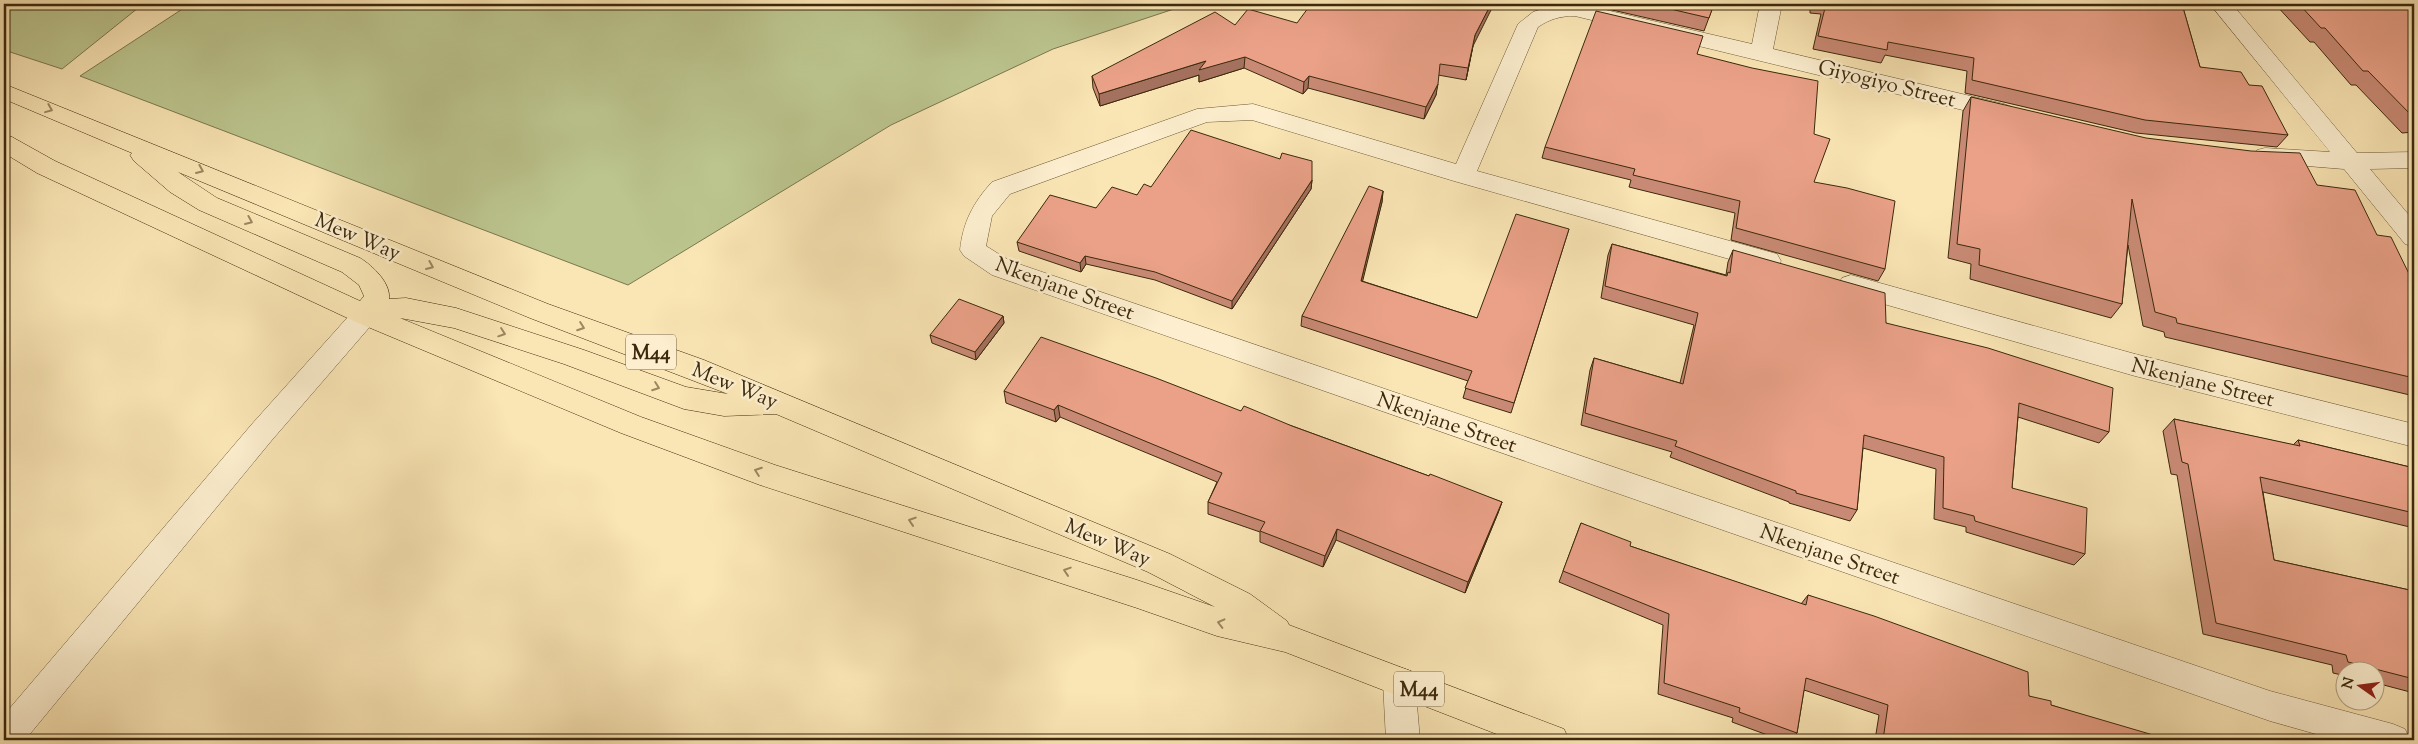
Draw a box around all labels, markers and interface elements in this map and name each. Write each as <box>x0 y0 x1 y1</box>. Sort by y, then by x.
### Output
street label: Giyogiyo Street <box>1815 53 1959 117</box>
one-way arrow <box>44 103 53 113</box>
one-way arrow <box>195 165 203 175</box>
street label: Mew Way <box>310 206 405 270</box>
one-way arrow <box>244 215 253 226</box>
street label: Nkenjane Street <box>990 251 1138 329</box>
one-way arrow <box>426 261 434 271</box>
one-way arrow <box>576 321 585 331</box>
one-way arrow <box>498 327 506 337</box>
road number: M44 <box>626 334 676 370</box>
street label: Nkenjane Street <box>2128 352 2277 416</box>
street label: Mew Way <box>687 356 782 418</box>
one-way arrow <box>651 381 659 391</box>
street label: Nkenjane Street <box>1372 386 1520 462</box>
one-way arrow <box>754 467 763 477</box>
street label: Mew Way <box>1060 512 1155 576</box>
one-way arrow <box>909 517 917 527</box>
street label: Nkenjane Street <box>1755 518 1903 594</box>
one-way arrow <box>1063 567 1072 577</box>
one-way arrow <box>1217 618 1226 629</box>
north arrow <box>2336 662 2386 712</box>
road number: M44 <box>1394 672 1444 706</box>
text: N <box>2338 675 2360 691</box>

